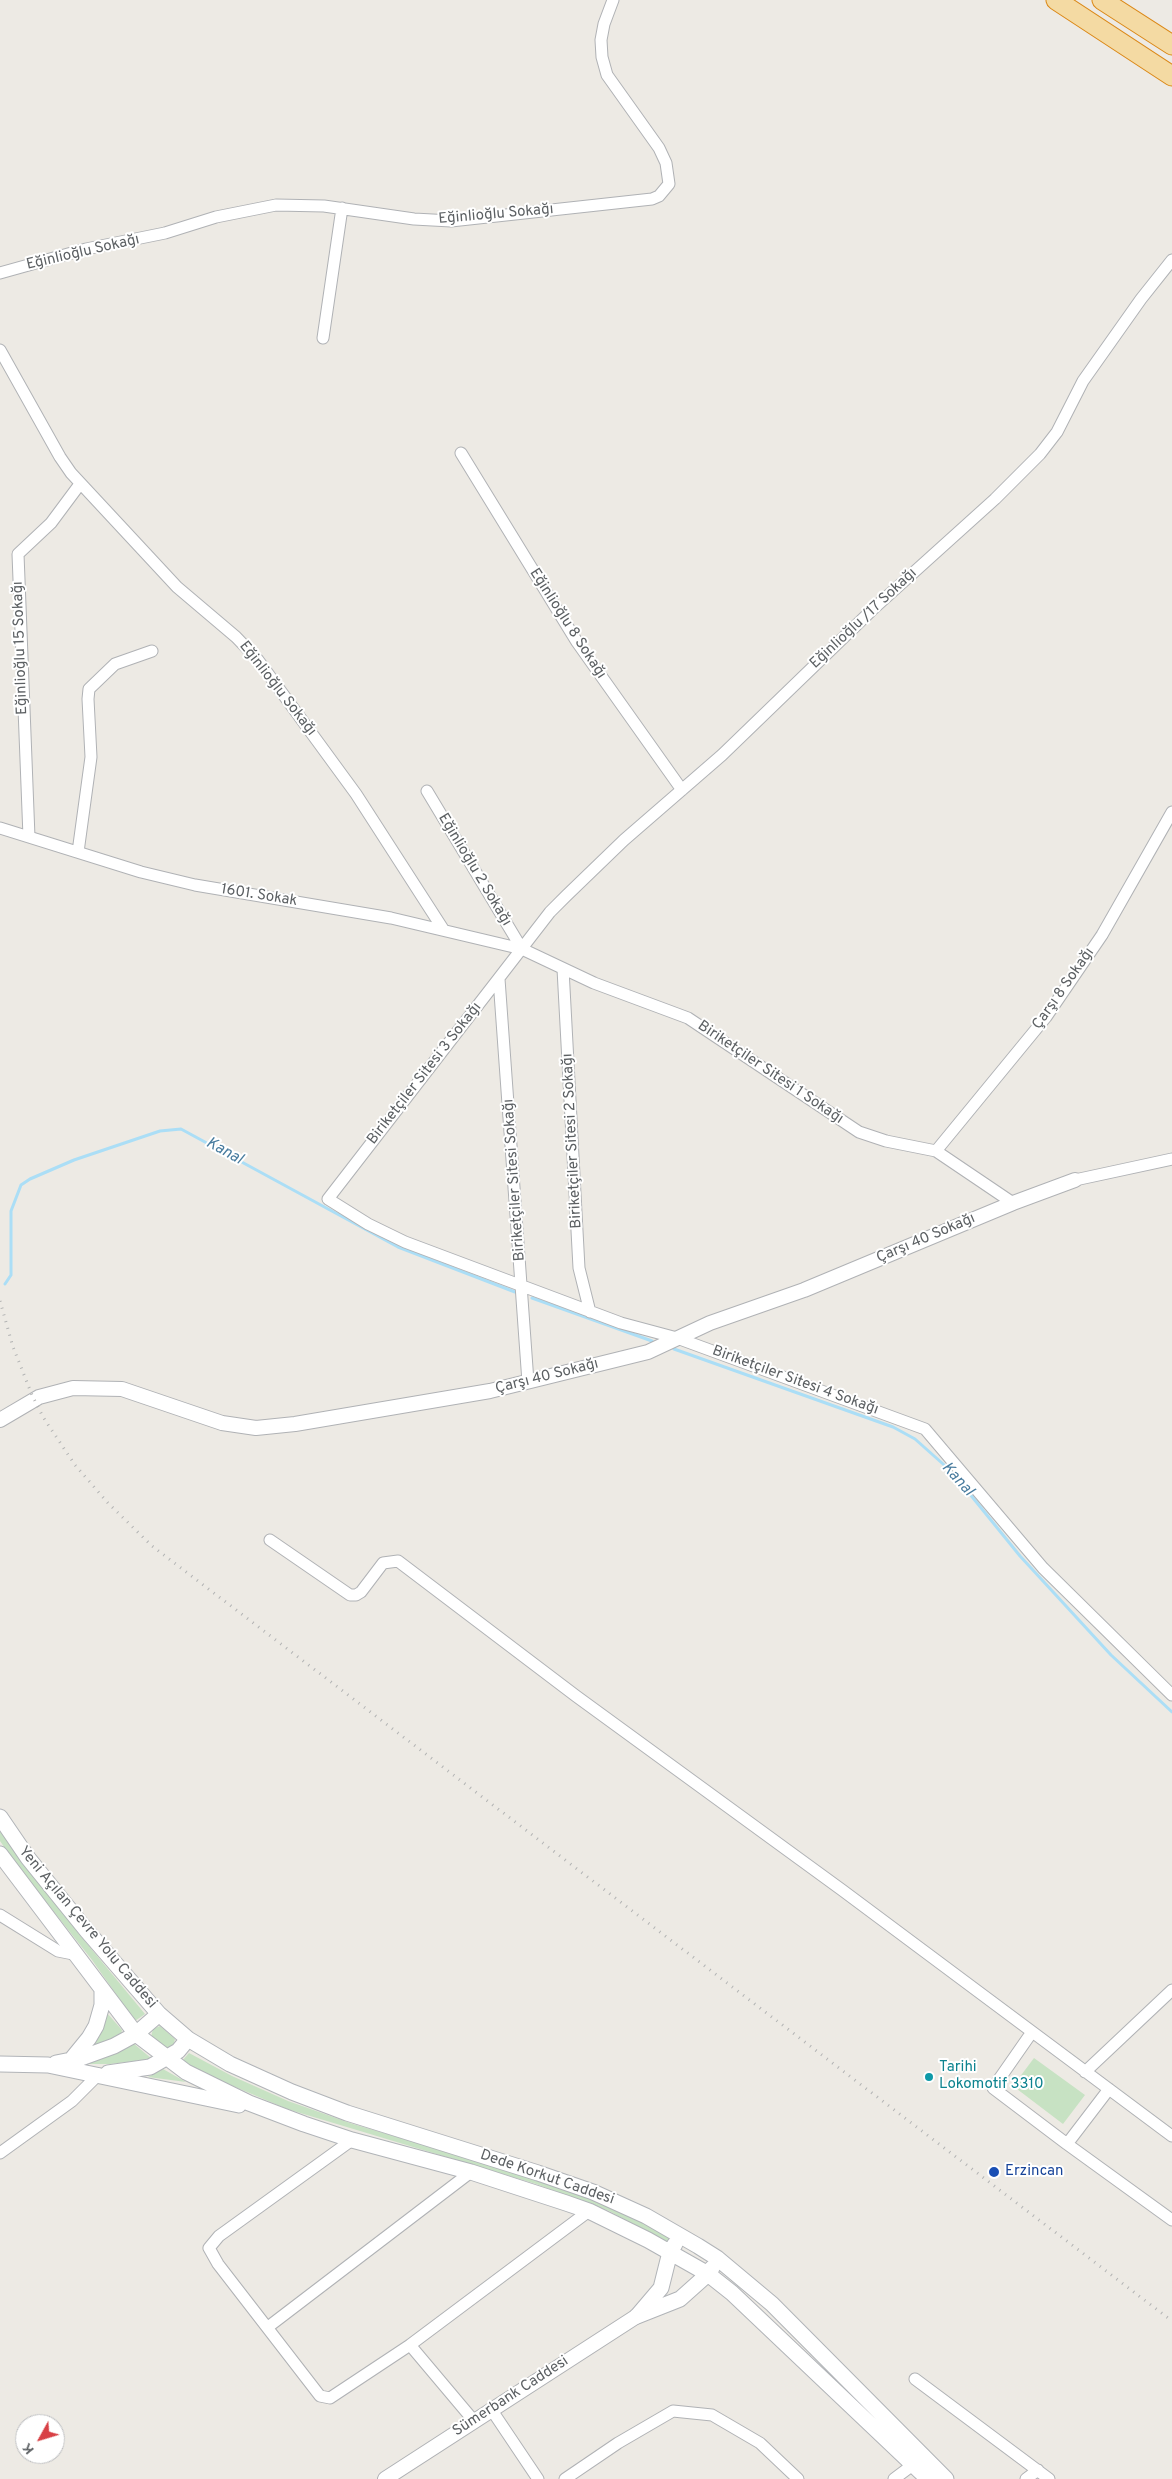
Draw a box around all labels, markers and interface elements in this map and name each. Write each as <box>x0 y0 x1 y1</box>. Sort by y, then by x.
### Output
street label: Eğinlioğlu Sokağı <box>438 201 554 229</box>
street label: Eğinlioğlu Sokağı <box>25 231 141 275</box>
street label: Eğinlioğlu 8 Sokağı <box>525 565 609 683</box>
street label: Eğinlioğlu /17 Sokağı <box>807 565 921 673</box>
street label: Eğinlioğlu 15 Sokağı <box>10 581 32 715</box>
street label: Eğinlioğlu Sokağı <box>234 638 320 740</box>
street label: Eğinlioğlu 2 Sokağı <box>433 811 515 929</box>
street label: 1601. Sokak <box>220 881 298 911</box>
street label: Çarşı 8 Sokağı <box>1029 945 1099 1033</box>
street label: Biriketçiler Sitesi 3 Sokağı <box>364 999 486 1149</box>
street label: Biriketçiler Sitesi 1 Sokağı <box>694 1017 846 1129</box>
street label: Biriketçiler Sitesi 2 Sokağı <box>559 1053 587 1229</box>
street label: Biriketçiler Sitesi Sokağı <box>500 1098 530 1262</box>
water label: Kanal <box>202 1134 246 1170</box>
street label: Çarşı 40 Sokağı <box>874 1210 978 1268</box>
street label: Biriketçiler Sitesi 4 Sokağı <box>709 1343 881 1419</box>
street label: Çarşı 40 Sokağı <box>494 1356 600 1398</box>
water label: Kanal <box>937 1459 977 1501</box>
street label: Yeni Açılan Çevre Yolu Caddesi <box>14 1843 160 2013</box>
place label: Tarihi Lokomotif 3310 <box>939 2059 1044 2094</box>
marker: Tarihi Lokomotif 3310 <box>923 2071 935 2083</box>
street label: Dede Korkut Caddesi <box>477 2147 617 2209</box>
place label: Erzincan <box>1005 2163 1064 2181</box>
marker: Erzincan <box>987 2165 1001 2179</box>
street label: Sümerbank Caddesi <box>450 2353 572 2441</box>
north arrow <box>15 2414 65 2464</box>
text: K <box>19 2439 38 2457</box>

